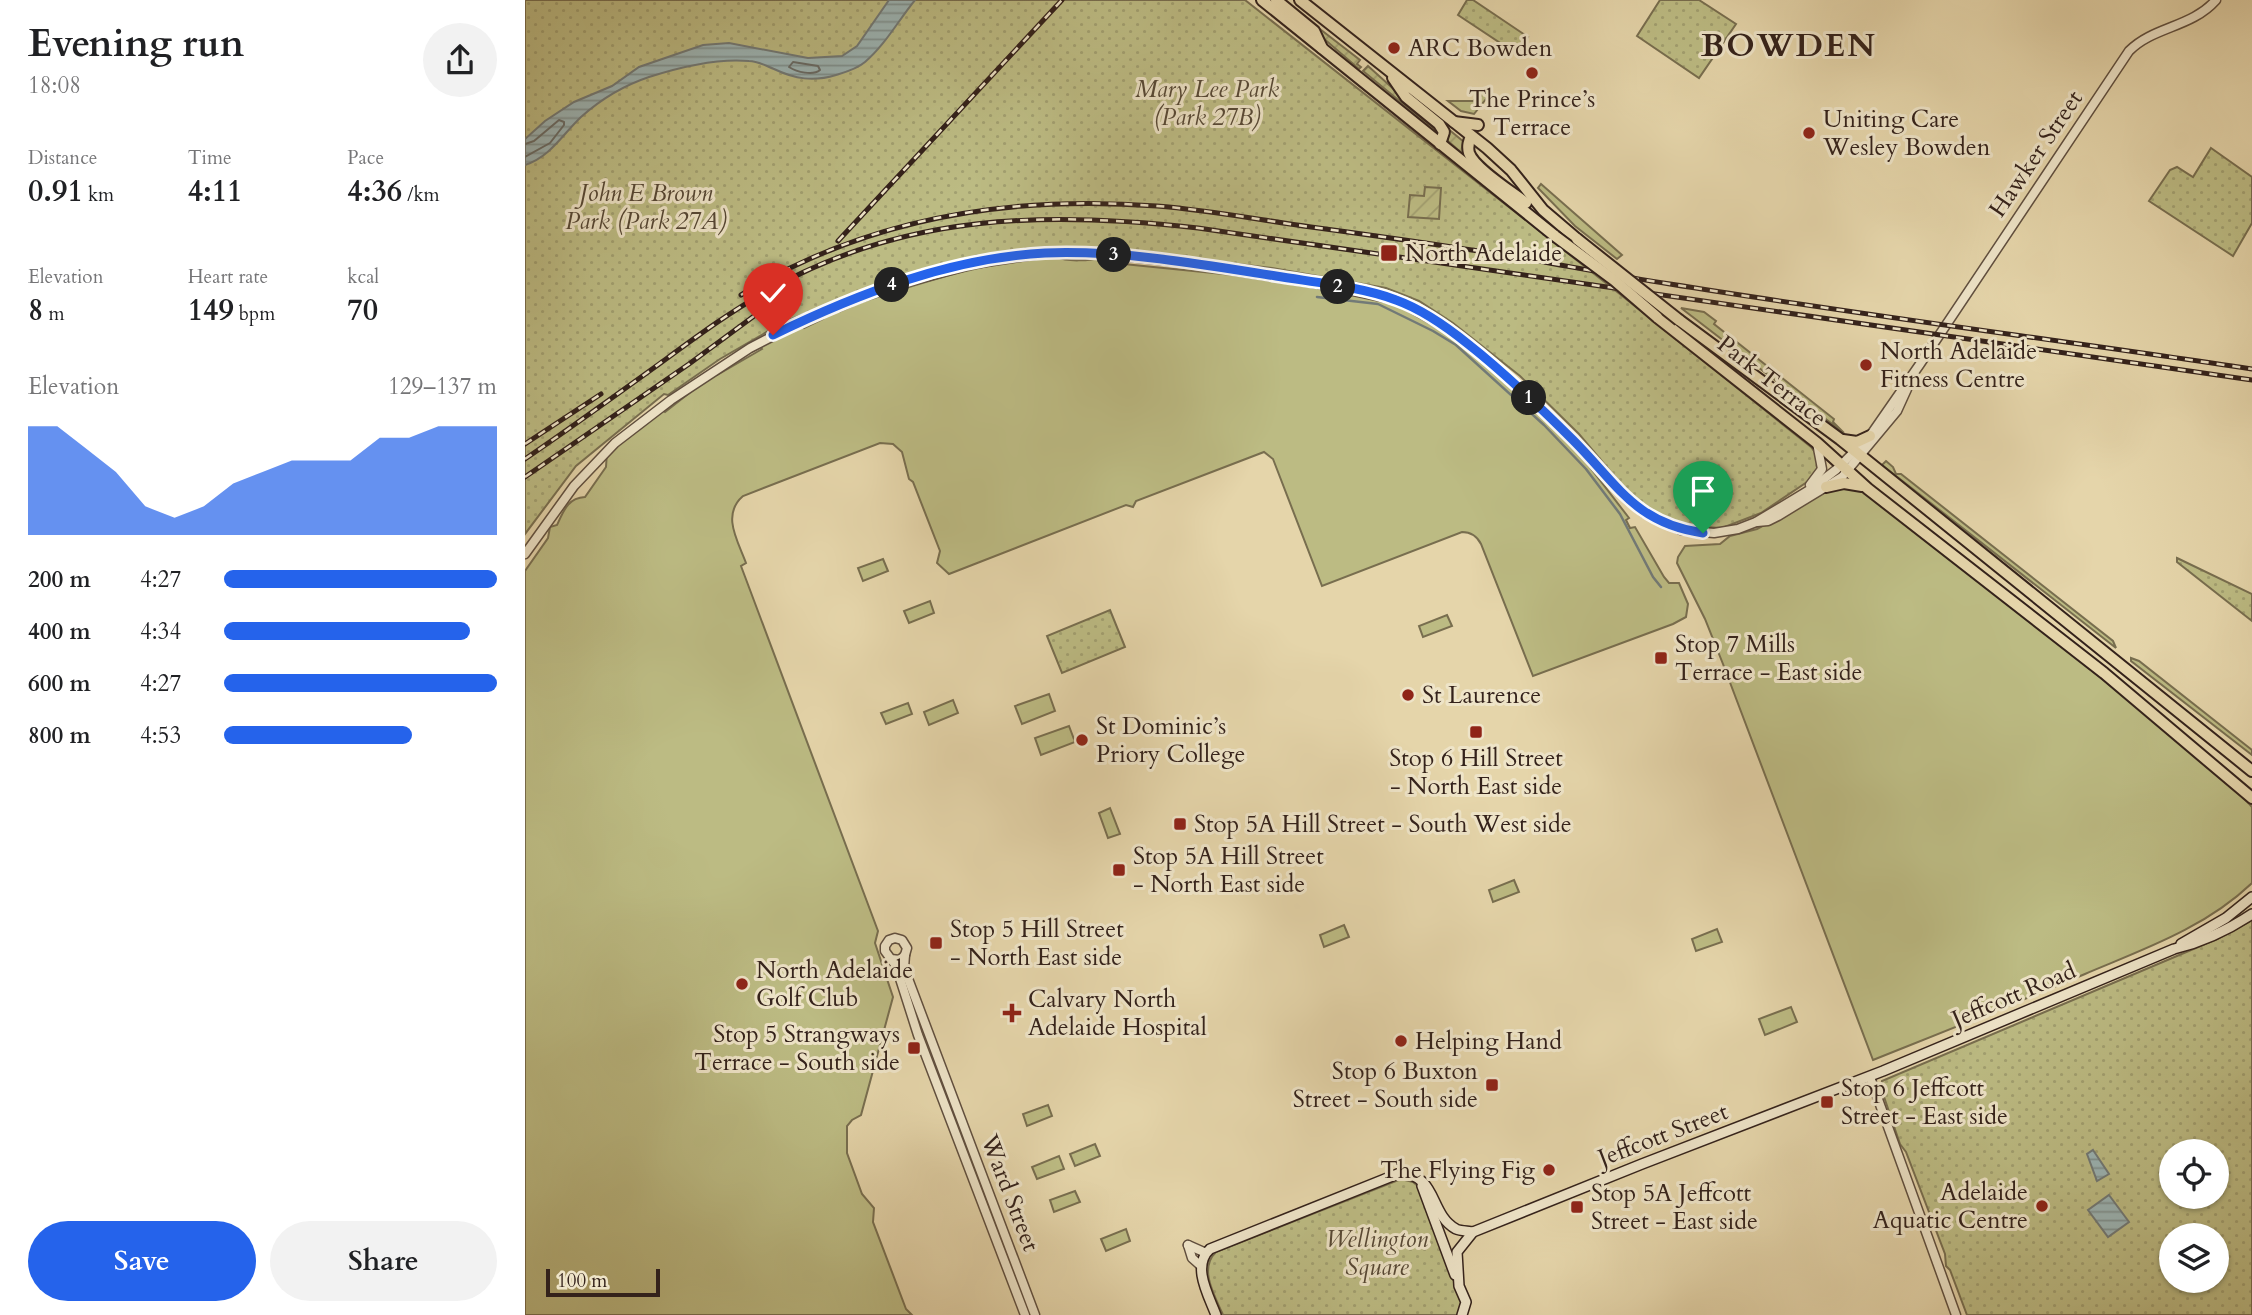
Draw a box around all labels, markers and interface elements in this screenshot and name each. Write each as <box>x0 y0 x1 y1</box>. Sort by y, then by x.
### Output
text: Evening run <box>28 18 244 70</box>
button: share <box>423 23 497 97</box>
district label: BOWDEN <box>1701 24 1877 68</box>
place label: ARC Bowden <box>1408 32 1553 65</box>
marker: ARC Bowden <box>1386 40 1402 56</box>
marker: The Prince’s Terrace <box>1524 65 1540 81</box>
text: 18:08 <box>28 70 81 101</box>
park label: Mary Lee Park (Park 27B) <box>1135 73 1279 134</box>
place label: The Prince’s Terrace <box>1469 83 1595 144</box>
street label: Hawker Street <box>1981 84 2091 224</box>
place label: Uniting Care Wesley Bowden <box>1822 103 1991 164</box>
marker: Uniting Care Wesley Bowden <box>1801 125 1817 141</box>
text: Distance <box>28 145 97 171</box>
text: Time <box>188 145 232 171</box>
text: Pace <box>347 145 384 171</box>
text: 0.91 <box>28 171 83 212</box>
text: 4:11 <box>188 171 242 212</box>
text: 4:36 <box>347 171 402 212</box>
park label: John E Brown Park (Park 27A) <box>565 177 727 238</box>
text: km <box>83 182 114 208</box>
text: /km <box>402 182 440 208</box>
place label: North Adelaide <box>1405 237 1562 270</box>
pin: 3 <box>1097 238 1131 272</box>
text: 3 <box>1109 241 1118 267</box>
marker: North Adelaide <box>1379 243 1399 263</box>
pin <box>743 263 803 335</box>
text: Elevation <box>28 264 103 290</box>
text: Heart rate <box>188 264 268 290</box>
text: kcal <box>347 264 379 290</box>
pin: 4 <box>875 268 909 302</box>
pin: 2 <box>1321 270 1355 304</box>
text: 4 <box>887 271 896 297</box>
text: 2 <box>1333 273 1342 299</box>
icon: check <box>754 274 792 312</box>
text: 8 <box>28 290 43 331</box>
text: 149 <box>188 290 234 331</box>
text: 70 <box>347 290 378 331</box>
text: m <box>43 301 65 327</box>
text: bpm <box>234 301 275 327</box>
street label: Park Terrace <box>1710 328 1834 434</box>
place label: North Adelaide Fitness Centre <box>1880 335 2037 396</box>
marker: North Adelaide Fitness Centre <box>1858 357 1874 373</box>
text: Elevation <box>28 371 119 402</box>
text: 129–137 m <box>388 371 497 402</box>
pin: 1 <box>1511 380 1546 416</box>
text: 1 <box>1524 384 1533 410</box>
pin <box>1673 461 1733 533</box>
icon: arrive <box>1684 472 1722 510</box>
text: 200 m <box>28 564 91 595</box>
text: 4:27 <box>140 564 181 595</box>
text: 400 m <box>28 616 91 647</box>
text: 4:34 <box>140 616 181 647</box>
place label: Stop 7 Mills Terrace - East side <box>1675 628 1863 689</box>
marker: Stop 7 Mills Terrace - East side <box>1653 650 1669 666</box>
text: 600 m <box>28 668 91 699</box>
text: 4:27 <box>140 668 181 699</box>
place label: St Laurence <box>1422 679 1541 712</box>
marker: St Laurence <box>1400 687 1416 703</box>
place label: St Dominic’s Priory College <box>1096 710 1245 771</box>
text: 800 m <box>28 720 91 751</box>
text: 4:53 <box>140 720 181 751</box>
marker: Stop 6 Hill Street - North East side <box>1468 724 1484 740</box>
marker: St Dominic’s Priory College <box>1074 732 1090 748</box>
place label: Stop 6 Hill Street - North East side <box>1389 742 1563 803</box>
place label: Stop 5A Hill Street - South West side <box>1194 808 1572 841</box>
marker: Stop 5A Hill Street - South West side <box>1172 816 1188 832</box>
place label: Stop 5A Hill Street - North East side <box>1133 840 1324 901</box>
marker: Stop 5A Hill Street - North East side <box>1111 862 1127 878</box>
place label: Stop 5 Hill Street - North East side <box>950 913 1124 974</box>
marker: Stop 5 Hill Street - North East side <box>928 935 944 951</box>
place label: North Adelaide Golf Club <box>756 954 913 1015</box>
street label: Jeffcott Road <box>1944 954 2081 1037</box>
marker: North Adelaide Golf Club <box>734 976 750 992</box>
place label: Calvary North Adelaide Hospital <box>1028 983 1207 1044</box>
marker: Calvary North Adelaide Hospital <box>1002 1003 1022 1023</box>
place label: Stop 5 Strangways Terrace - South side <box>694 1018 900 1079</box>
place label: Helping Hand <box>1415 1025 1562 1058</box>
marker: Helping Hand <box>1393 1033 1409 1049</box>
marker: Stop 5 Strangways Terrace - South side <box>906 1040 922 1056</box>
place label: Stop 6 Buxton Street - South side <box>1293 1055 1478 1116</box>
place label: Stop 6 Jeffcott Street - East side <box>1841 1072 2008 1133</box>
marker: Stop 6 Buxton Street - South side <box>1484 1077 1500 1093</box>
marker: Stop 6 Jeffcott Street - East side <box>1819 1094 1835 1110</box>
street label: Jeffcott Street <box>1590 1095 1733 1176</box>
street label: Ward Street <box>972 1129 1048 1257</box>
map controls <box>2159 1139 2229 1293</box>
button: locate <box>2159 1139 2229 1209</box>
place label: The Flying Fig <box>1380 1154 1536 1187</box>
marker: The Flying Fig <box>1541 1162 1557 1178</box>
place label: Adelaide Aquatic Centre <box>1873 1176 2028 1237</box>
place label: Stop 5A Jeffcott Street - East side <box>1591 1177 1758 1238</box>
marker: Adelaide Aquatic Centre <box>2034 1198 2050 1214</box>
marker: Stop 5A Jeffcott Street - East side <box>1569 1199 1585 1215</box>
button: Save <box>28 1221 256 1301</box>
button: Share <box>270 1221 497 1301</box>
park label: Wellington Square <box>1326 1223 1429 1284</box>
button: layers <box>2159 1223 2229 1293</box>
scale bar <box>546 1266 660 1298</box>
text: 100 m <box>557 1268 607 1294</box>

